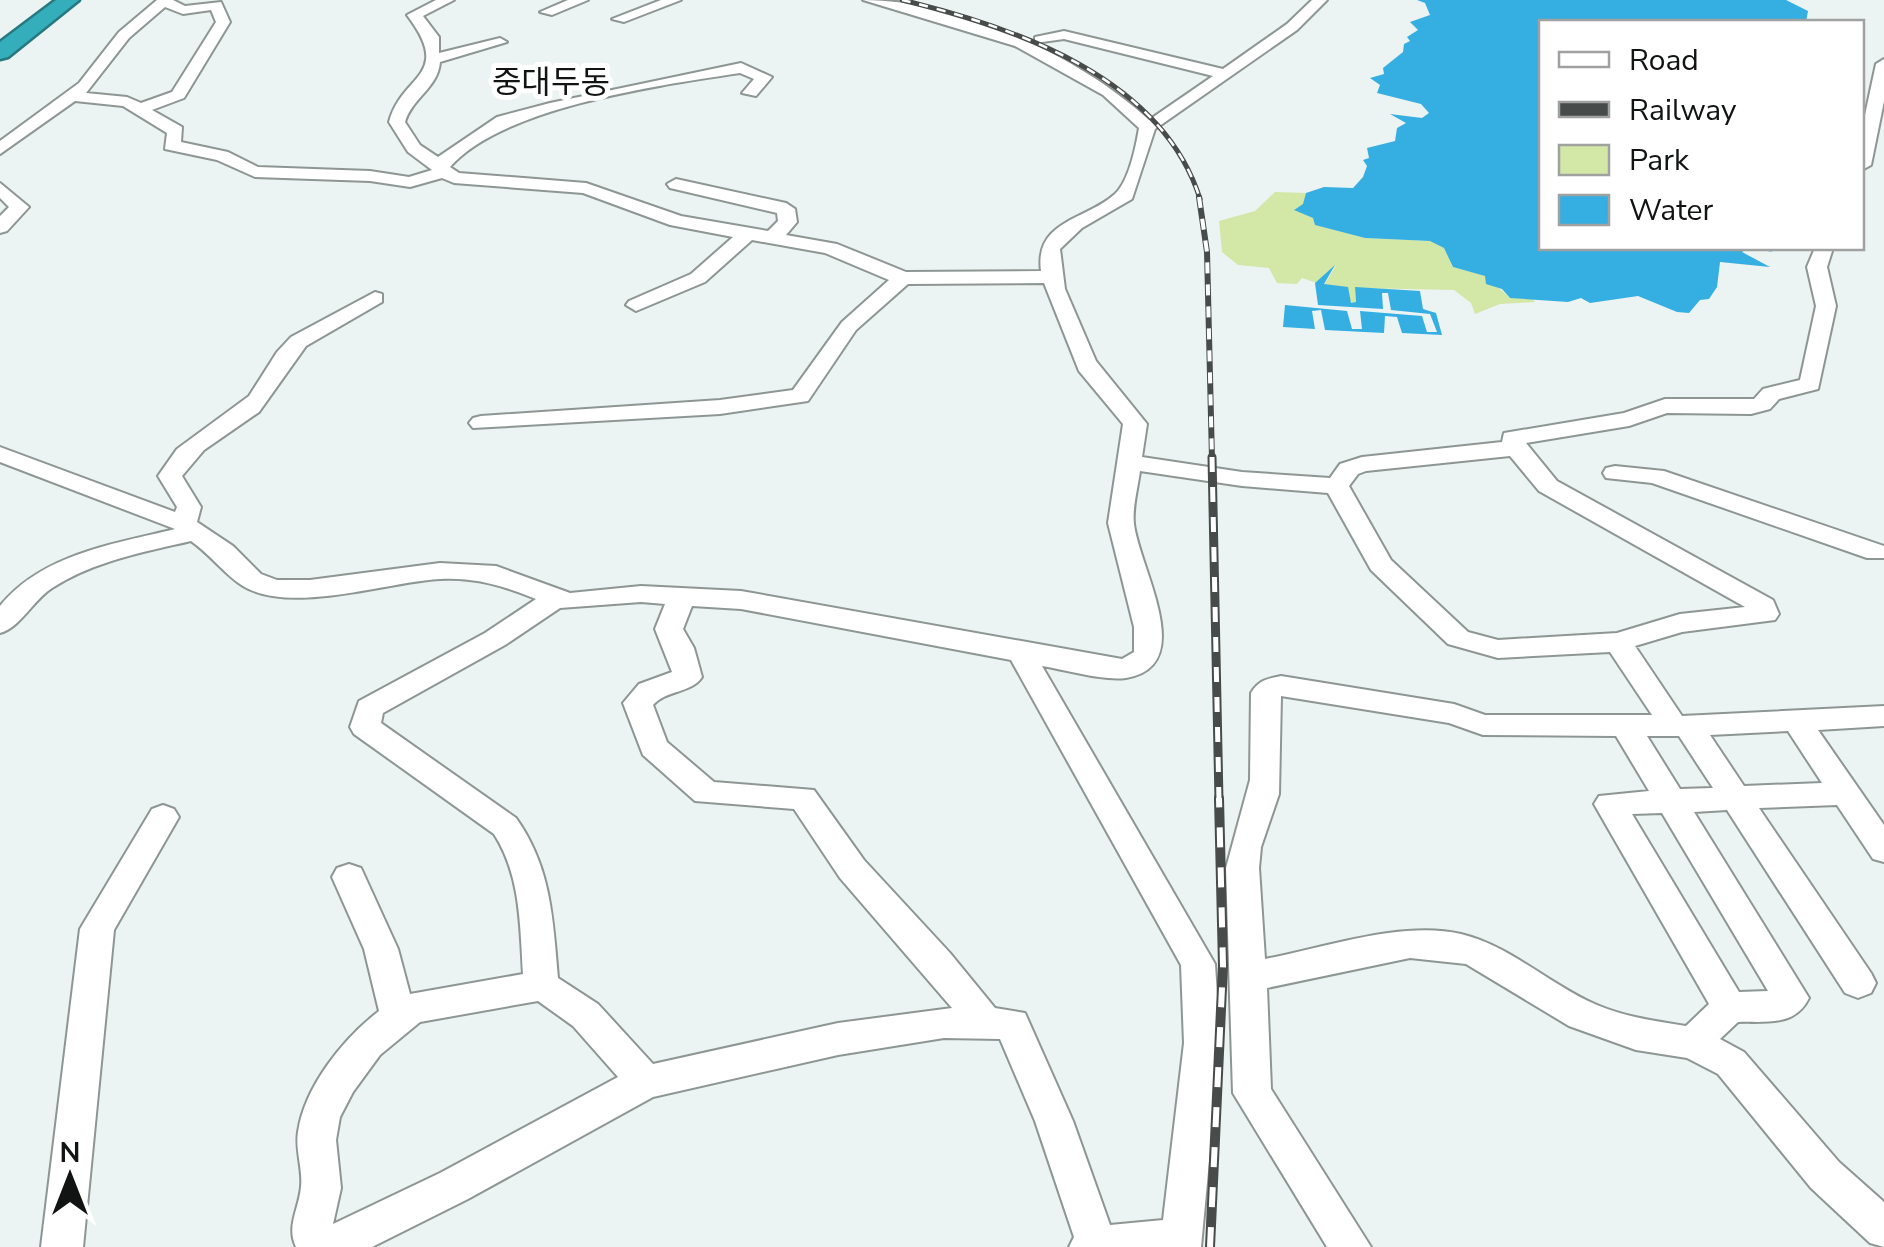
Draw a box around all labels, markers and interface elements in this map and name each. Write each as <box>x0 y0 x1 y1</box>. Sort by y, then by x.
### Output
legend <box>1539 20 1864 250</box>
text: Road <box>1629 40 1699 81</box>
district label: 중대두동 <box>492 61 610 104</box>
text: Railway <box>1629 90 1737 131</box>
text: Park <box>1629 140 1690 181</box>
text: Water <box>1629 190 1714 231</box>
north arrow <box>20 1127 120 1227</box>
text: N <box>60 1134 80 1172</box>

